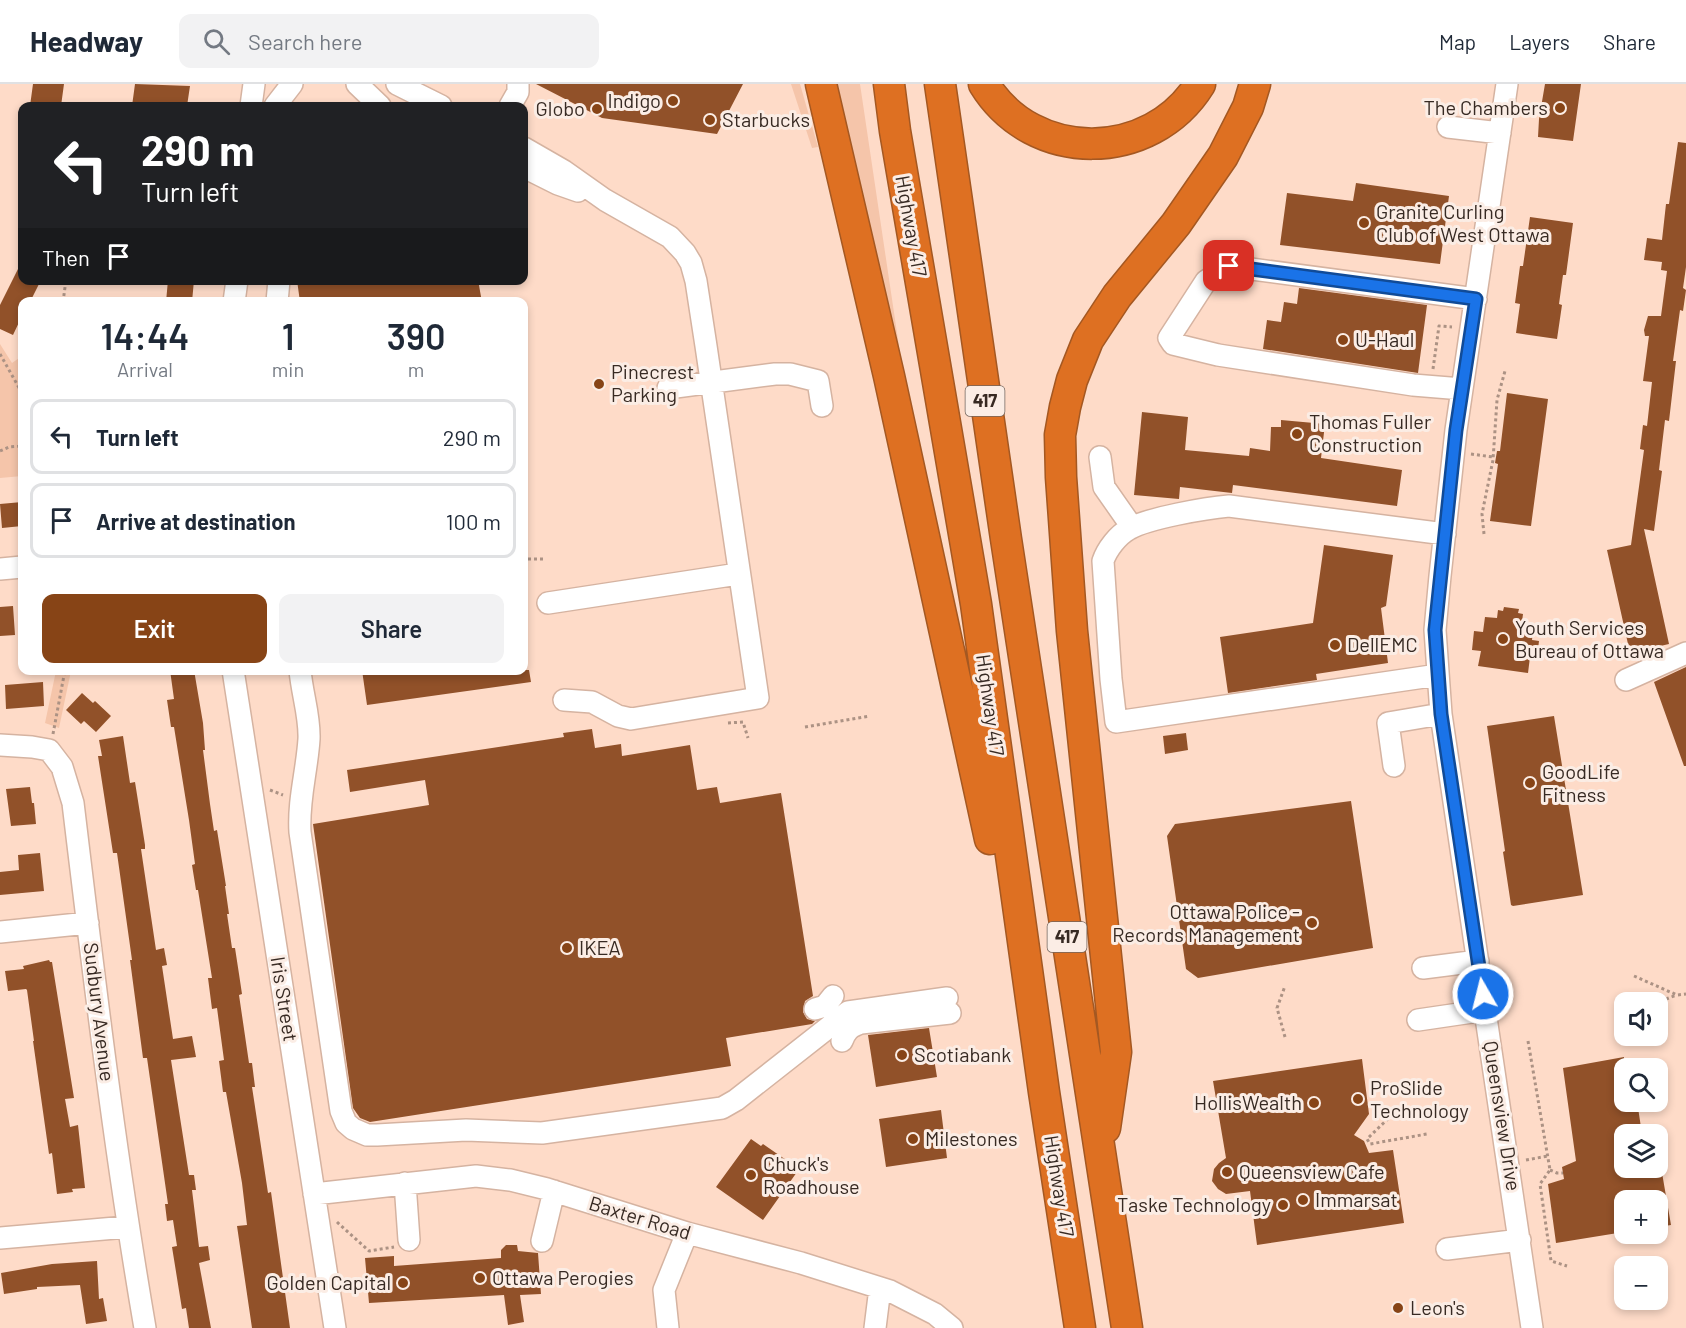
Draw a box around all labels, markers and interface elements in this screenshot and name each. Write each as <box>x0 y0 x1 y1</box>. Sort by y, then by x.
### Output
search box <box>179 14 599 68</box>
text: Headway <box>30 24 143 58</box>
icon: search <box>200 25 233 58</box>
text: Search here <box>248 28 362 54</box>
text: Map <box>1439 29 1476 54</box>
text: Layers <box>1509 29 1570 54</box>
text: Share <box>1603 29 1656 54</box>
place label: Indigo <box>608 88 661 112</box>
marker: Indigo <box>666 94 680 108</box>
place label: The Chambers <box>1423 95 1548 119</box>
place label: Globo <box>536 96 585 120</box>
marker: The Chambers <box>1553 101 1567 115</box>
marker: Globo <box>590 102 604 116</box>
place label: Starbucks <box>722 107 810 131</box>
marker: Starbucks <box>703 113 717 127</box>
text: 290 m <box>141 124 254 174</box>
icon: left <box>42 126 120 204</box>
street label: Highway 417 <box>891 173 933 279</box>
text: Turn left <box>141 175 239 207</box>
place label: Granite Curling Club of West Ottawa <box>1376 199 1550 246</box>
marker: Granite Curling Club of West Ottawa <box>1357 216 1371 230</box>
icon: arrive <box>102 240 135 273</box>
pin <box>1203 240 1254 291</box>
text: Then <box>42 244 90 270</box>
icon: arrive <box>1212 249 1245 282</box>
text: 14:44 <box>101 314 189 357</box>
text: 1 <box>282 314 294 357</box>
text: 390 <box>387 314 445 357</box>
place label: U-Haul <box>1355 327 1414 351</box>
marker: U-Haul <box>1336 333 1350 347</box>
text: Arrival <box>117 357 173 381</box>
text: min <box>272 357 304 381</box>
text: m <box>408 357 424 381</box>
place label: Pinecrest Parking <box>611 359 694 406</box>
marker: Pinecrest Parking <box>592 377 606 391</box>
road number: 417 <box>966 386 1004 416</box>
place label: Thomas Fuller Construction <box>1309 409 1431 456</box>
icon: left <box>45 420 78 453</box>
text: Turn left <box>96 424 179 450</box>
text: 290 m <box>443 424 501 450</box>
marker: Thomas Fuller Construction <box>1290 427 1304 441</box>
icon: arrive <box>45 504 78 537</box>
text: Arrive at destination <box>96 508 295 534</box>
text: 100 m <box>446 508 501 534</box>
button: Exit <box>42 594 267 663</box>
button: Share <box>279 594 504 663</box>
place label: Youth Services Bureau of Ottawa <box>1515 615 1664 662</box>
place label: DellEMC <box>1347 632 1418 656</box>
marker: Youth Services Bureau of Ottawa <box>1496 632 1510 646</box>
marker: DellEMC <box>1328 638 1342 652</box>
street label: Highway 417 <box>972 652 1010 758</box>
place label: GoodLife Fitness <box>1542 759 1620 806</box>
marker: GoodLife Fitness <box>1523 776 1537 790</box>
place label: Ottawa Police - Records Management <box>1112 899 1300 946</box>
marker: Ottawa Police - Records Management <box>1305 916 1319 930</box>
road number: 417 <box>1048 922 1086 952</box>
place label: IKEA <box>579 935 621 959</box>
street label: Sudbury Avenue <box>80 941 120 1083</box>
marker: IKEA <box>560 941 574 955</box>
street label: Iris Street <box>266 955 304 1043</box>
position arrow <box>1451 962 1515 1026</box>
map controls <box>1614 992 1668 1310</box>
button: sound <box>1614 992 1668 1046</box>
street label: Queensview Drive <box>1479 1039 1527 1192</box>
place label: Scotiabank <box>914 1042 1011 1066</box>
marker: Scotiabank <box>895 1048 909 1062</box>
button: search <box>1614 1058 1668 1112</box>
place label: ProSlide Technology <box>1370 1075 1469 1122</box>
place label: HollisWealth <box>1194 1090 1302 1114</box>
marker: ProSlide Technology <box>1351 1092 1365 1106</box>
marker: HollisWealth <box>1307 1096 1321 1110</box>
button: layers <box>1614 1124 1668 1178</box>
place label: Milestones <box>925 1126 1018 1150</box>
marker: Milestones <box>906 1132 920 1146</box>
street label: Highway 417 <box>1040 1133 1080 1239</box>
place label: Chuck's Roadhouse <box>763 1151 860 1198</box>
place label: Queensview Cafe <box>1239 1159 1385 1183</box>
marker: Queensview Cafe <box>1220 1165 1234 1179</box>
marker: Chuck's Roadhouse <box>744 1168 758 1182</box>
place label: Immarsat <box>1315 1187 1398 1211</box>
street label: Baxter Road <box>586 1190 694 1244</box>
button: + <box>1614 1190 1668 1244</box>
place label: Taske Technology <box>1117 1192 1271 1216</box>
marker: Immarsat <box>1296 1193 1310 1207</box>
marker: Taske Technology <box>1276 1198 1290 1212</box>
button: − <box>1614 1256 1668 1310</box>
place label: Ottawa Perogies <box>492 1265 634 1289</box>
place label: Golden Capital <box>266 1270 391 1294</box>
marker: Ottawa Perogies <box>473 1271 487 1285</box>
marker: Golden Capital <box>396 1276 410 1290</box>
place label: Leon's <box>1410 1295 1465 1319</box>
marker: Leon's <box>1391 1301 1405 1315</box>

